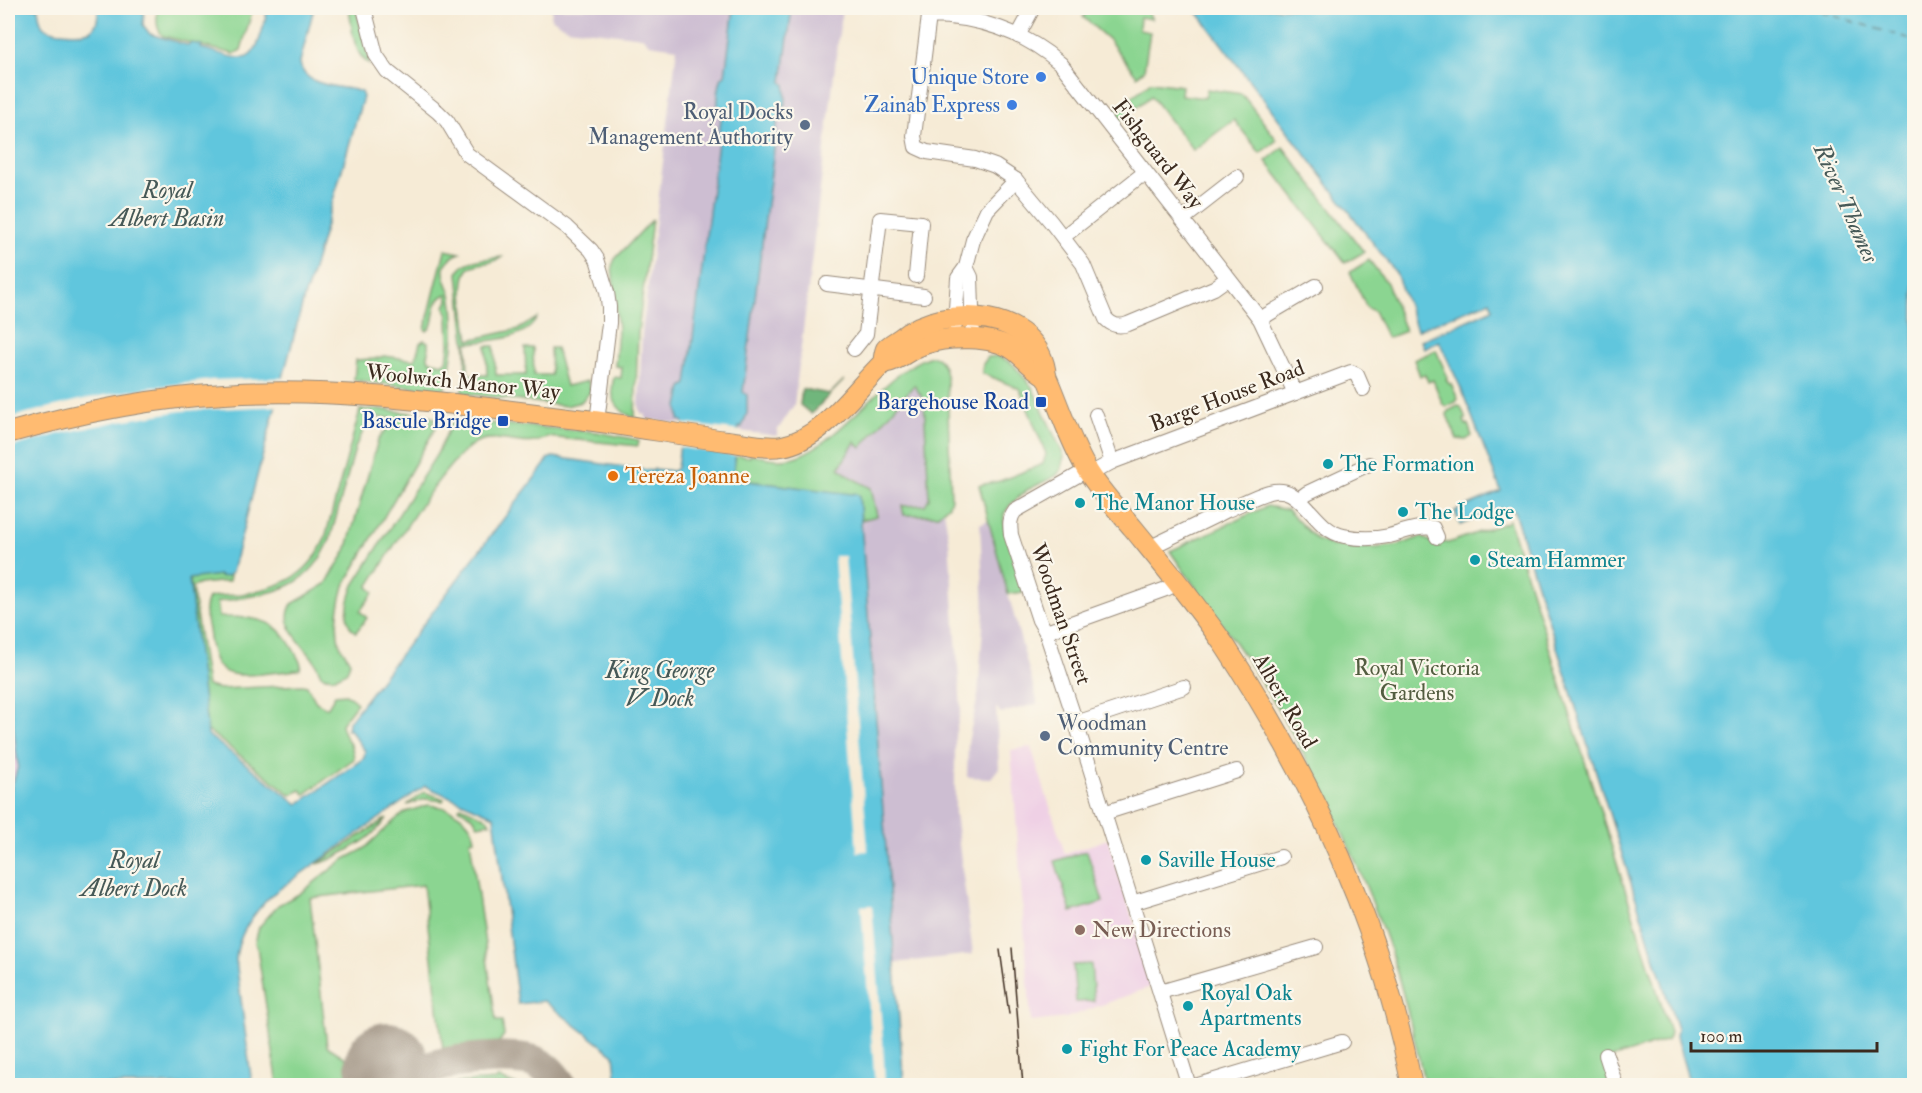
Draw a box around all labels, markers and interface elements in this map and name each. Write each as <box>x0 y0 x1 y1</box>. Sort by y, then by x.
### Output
place label: Unique Store <box>910 63 1029 91</box>
marker: Unique Store <box>1034 70 1048 84</box>
place label: Zainab Express <box>864 91 1000 120</box>
street label: Fishguard Way <box>1106 93 1210 215</box>
place label: Royal Docks Management Authority <box>588 98 793 151</box>
marker: Zainab Express <box>1005 98 1019 112</box>
marker: Royal Docks Management Authority <box>798 118 812 132</box>
water label: River Thames <box>1806 138 1886 268</box>
water label: Royal Albert Basin <box>107 175 224 234</box>
street label: Barge House Road <box>1146 354 1308 438</box>
street label: Woolwich Manor Way <box>363 358 562 406</box>
place label: Bargehouse Road <box>877 388 1029 416</box>
marker: Bargehouse Road <box>1034 395 1048 409</box>
place label: Bascule Bridge <box>361 407 491 435</box>
marker: Bascule Bridge <box>496 414 510 428</box>
place label: The Formation <box>1340 450 1475 478</box>
marker: The Formation <box>1321 457 1335 471</box>
place label: Tereza Joanne <box>625 462 749 490</box>
marker: Tereza Joanne <box>606 469 620 483</box>
place label: The Manor House <box>1092 489 1255 517</box>
marker: The Manor House <box>1073 496 1087 510</box>
place label: The Lodge <box>1415 498 1514 526</box>
marker: The Lodge <box>1396 505 1410 519</box>
street label: Woodman Street <box>1023 539 1098 688</box>
place label: Steam Hammer <box>1487 546 1626 574</box>
marker: Steam Hammer <box>1468 553 1482 567</box>
street label: Albert Road <box>1246 647 1324 754</box>
park label: Royal Victoria Gardens <box>1354 654 1481 707</box>
water label: King George V Dock <box>604 655 716 714</box>
place label: Woodman Community Centre <box>1056 709 1229 762</box>
marker: Woodman Community Centre <box>1038 729 1052 743</box>
water label: Royal Albert Dock <box>78 845 187 904</box>
place label: Saville House <box>1158 846 1276 874</box>
marker: Saville House <box>1139 853 1153 867</box>
place label: New Directions <box>1092 916 1231 944</box>
marker: New Directions <box>1073 923 1087 937</box>
place label: Royal Oak Apartments <box>1199 979 1302 1033</box>
marker: Royal Oak Apartments <box>1181 999 1195 1013</box>
scale bar <box>1691 1015 1877 1053</box>
text: 100 m <box>1700 1025 1743 1048</box>
place label: Fight For Peace Academy <box>1079 1035 1301 1063</box>
marker: Fight For Peace Academy <box>1060 1042 1074 1056</box>

